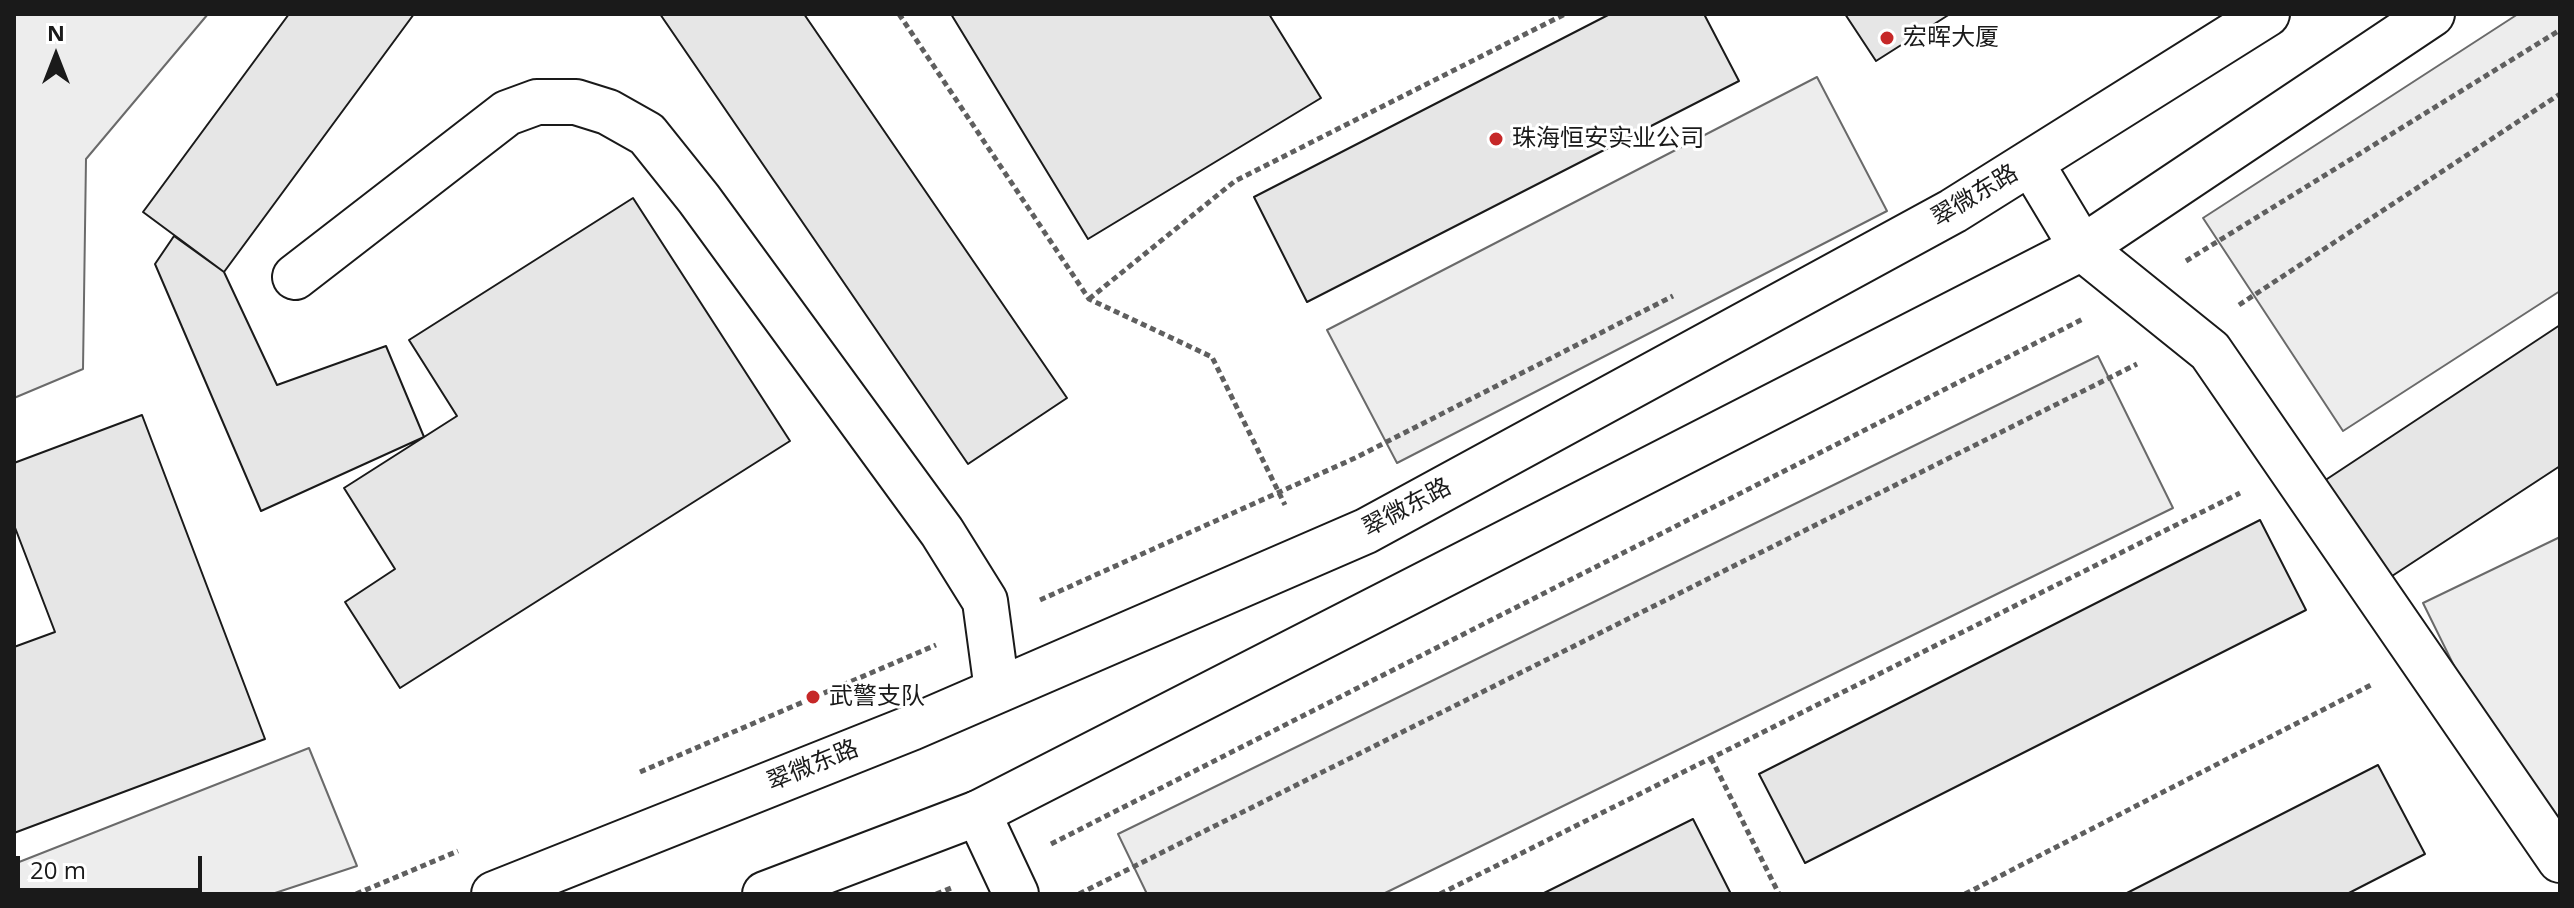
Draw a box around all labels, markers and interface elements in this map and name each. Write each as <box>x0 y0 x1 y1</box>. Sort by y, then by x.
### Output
north arrow <box>16 16 96 96</box>
text: N <box>47 17 65 47</box>
place label: 宏晖大厦 <box>1903 24 1999 52</box>
marker: 宏晖大厦 <box>1878 29 1896 47</box>
place label: 珠海恒安实业公司 <box>1512 125 1704 153</box>
marker: 珠海恒安实业公司 <box>1487 130 1505 148</box>
street label: 翠微东路 <box>1926 159 2024 233</box>
street label: 翠微东路 <box>1358 473 1456 543</box>
place label: 武警支队 <box>829 683 925 711</box>
marker: 武警支队 <box>804 688 822 706</box>
street label: 翠微东路 <box>763 735 863 797</box>
scale bar <box>20 840 206 890</box>
text: 20 m <box>30 853 86 886</box>

